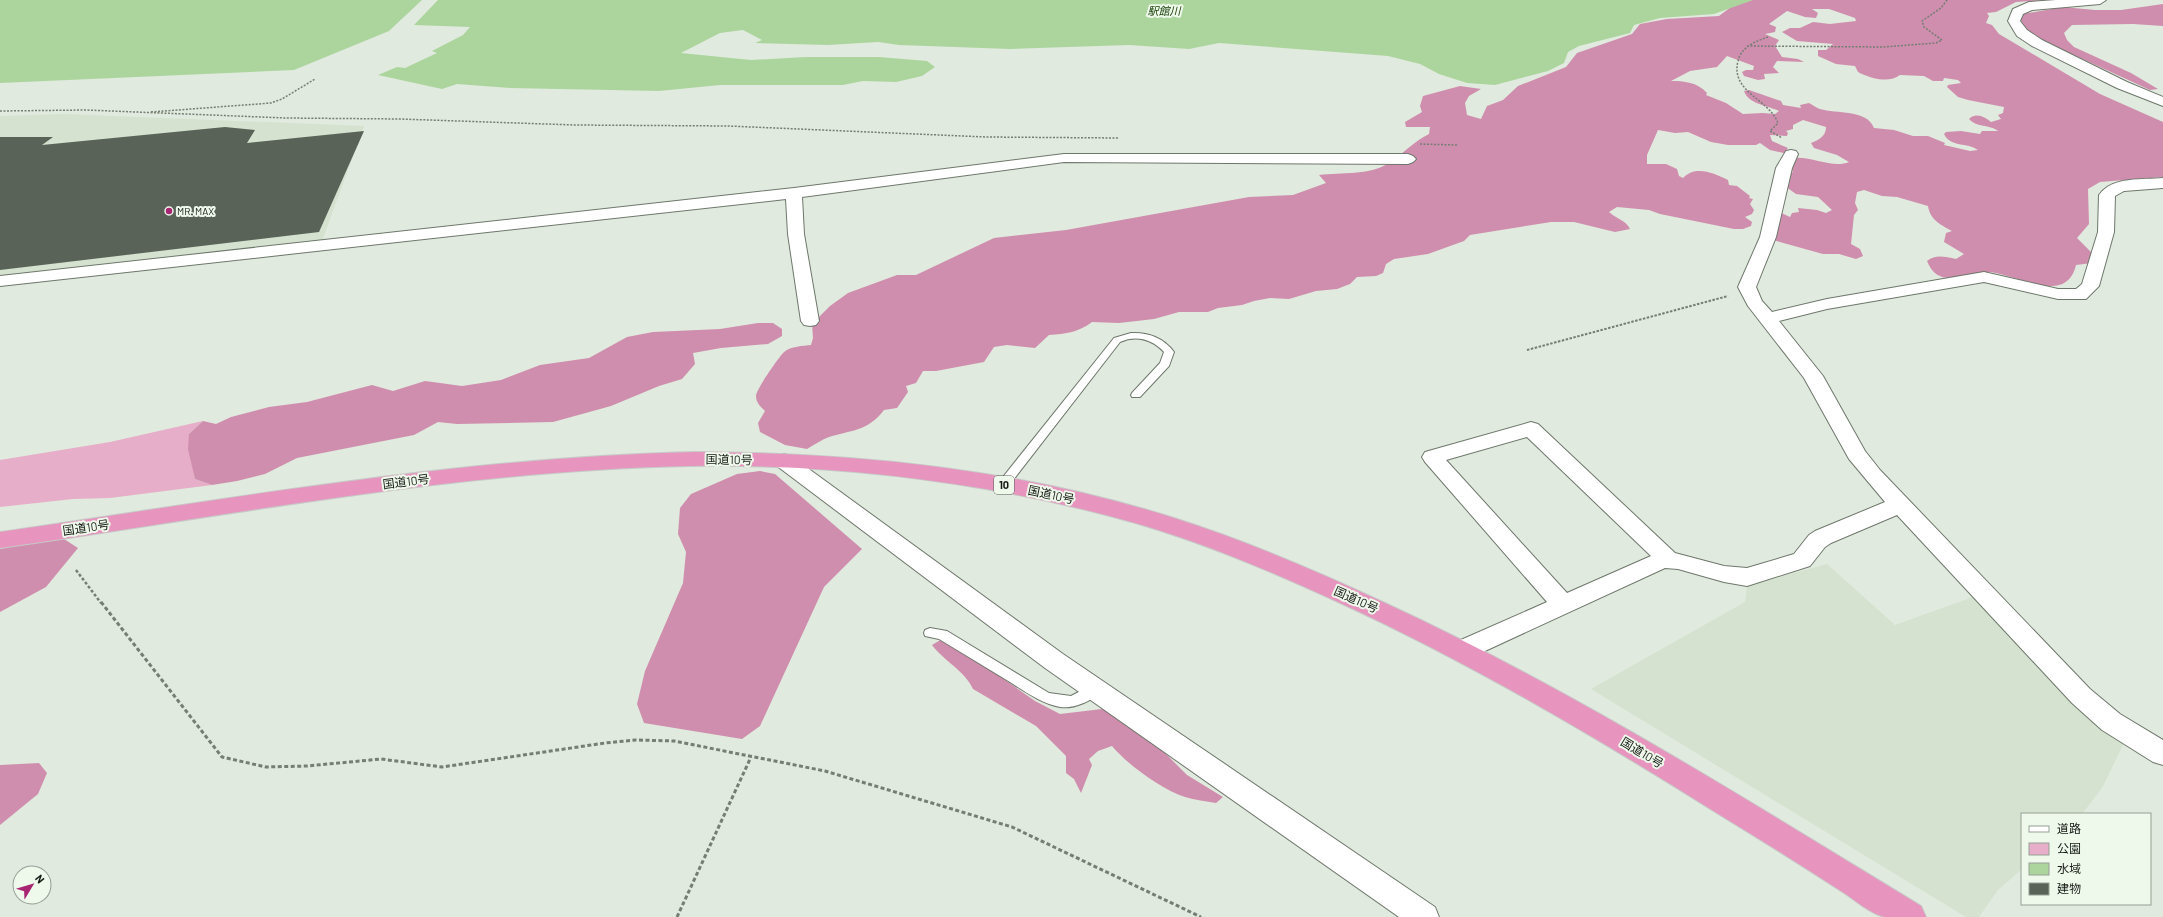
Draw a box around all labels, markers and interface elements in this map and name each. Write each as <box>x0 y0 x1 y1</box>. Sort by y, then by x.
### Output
water label: 駅館川 <box>1148 4 1181 17</box>
place label: MR. MAX <box>177 205 214 217</box>
marker: MR. MAX <box>164 206 174 216</box>
street label: 国道10号 <box>705 452 753 466</box>
street label: 国道10号 <box>382 471 430 491</box>
road number: 10 <box>994 476 1014 494</box>
street label: 国道10号 <box>1027 482 1076 506</box>
street label: 国道10号 <box>62 517 110 537</box>
street label: 国道10号 <box>1332 583 1381 615</box>
street label: 国道10号 <box>1619 734 1666 770</box>
legend <box>2021 813 2151 905</box>
text: 道路 <box>2057 821 2081 835</box>
text: 公園 <box>2057 841 2081 855</box>
text: 水域 <box>2057 861 2081 875</box>
north arrow <box>12 865 52 905</box>
text: N <box>33 872 48 885</box>
text: 建物 <box>2057 881 2081 895</box>

